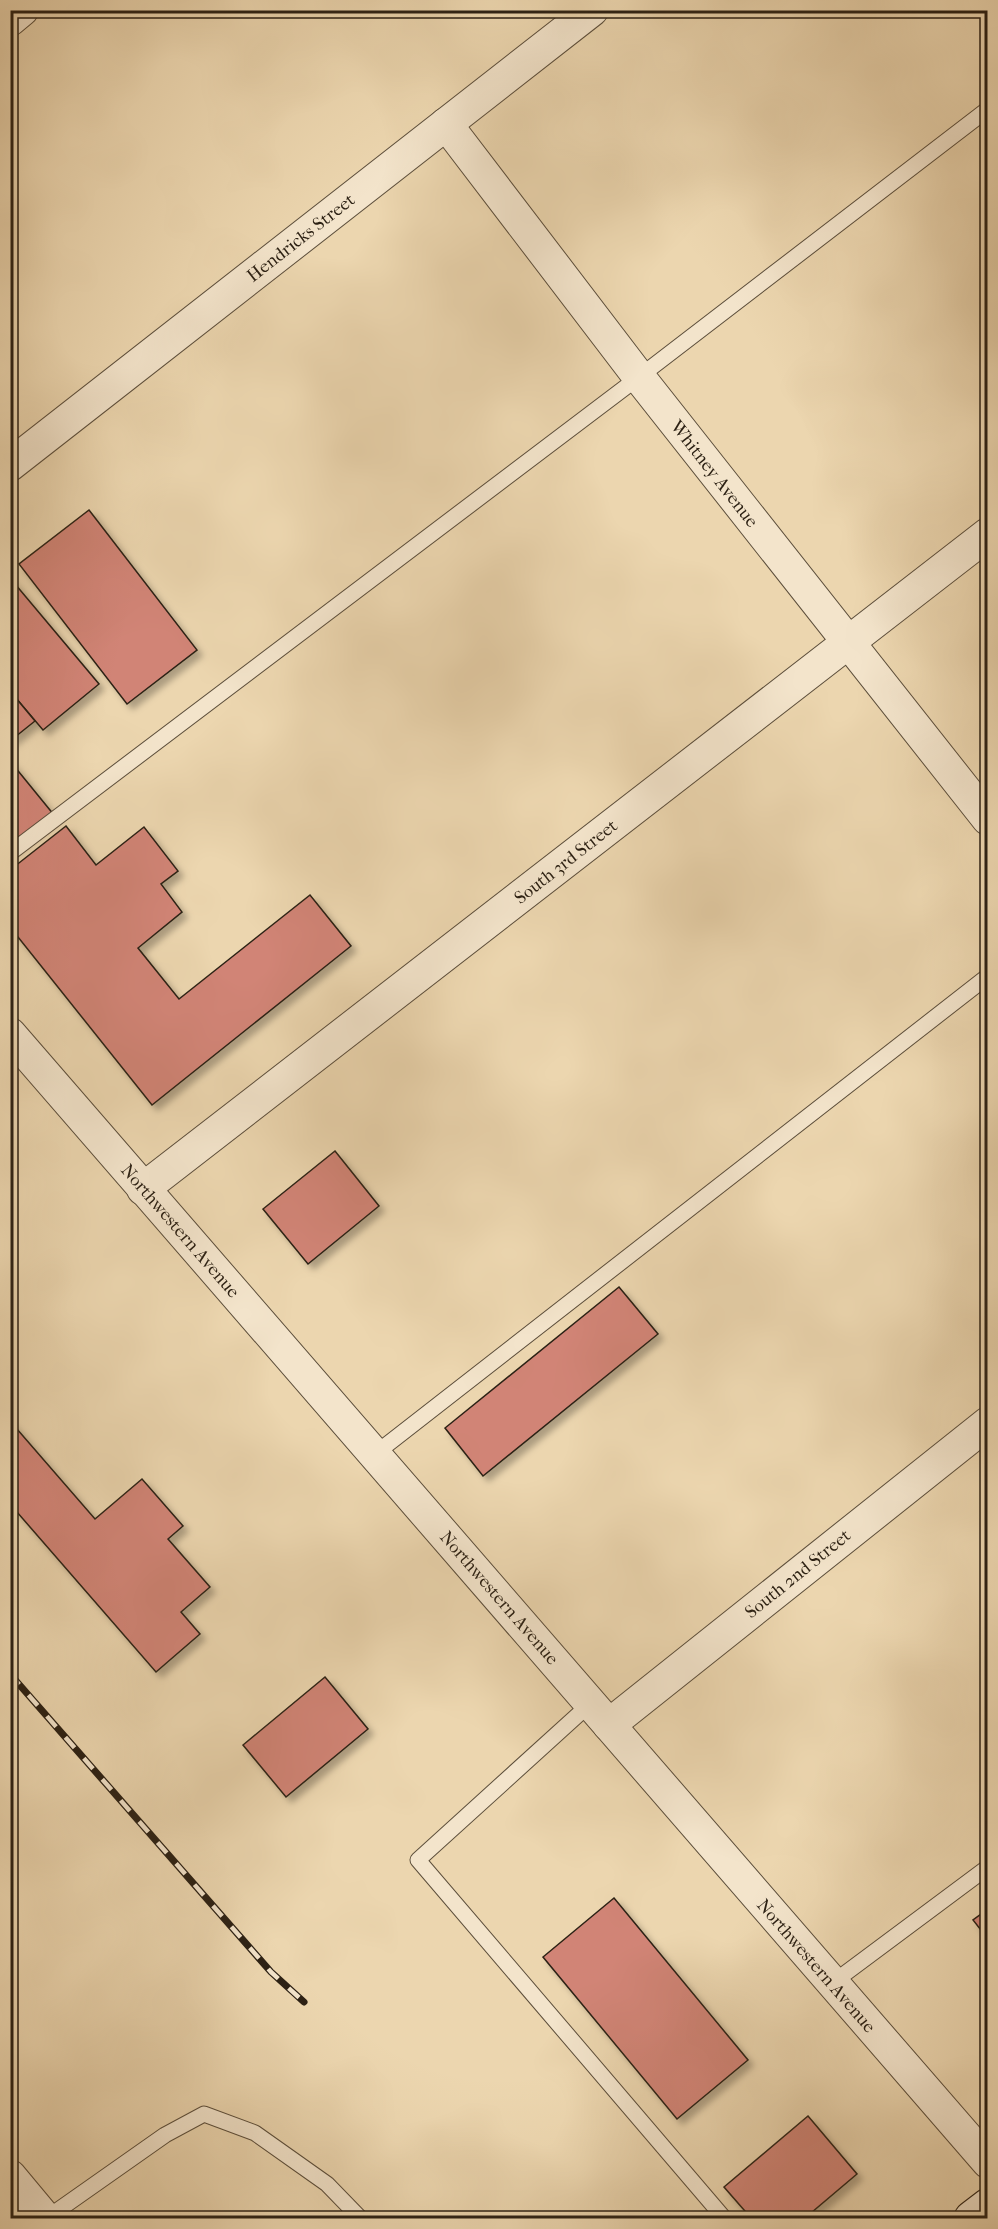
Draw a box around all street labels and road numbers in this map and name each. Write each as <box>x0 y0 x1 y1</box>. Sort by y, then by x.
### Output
street label: Hendricks Street <box>243 189 360 287</box>
street label: Whitney Avenue <box>665 416 762 532</box>
street label: South 3rd Street <box>510 815 622 909</box>
street label: Northwestern Avenue <box>116 1160 244 1302</box>
street label: South 2nd Street <box>741 1525 855 1623</box>
street label: Northwestern Avenue <box>435 1527 563 1669</box>
street label: Northwestern Avenue <box>752 1895 880 2037</box>

